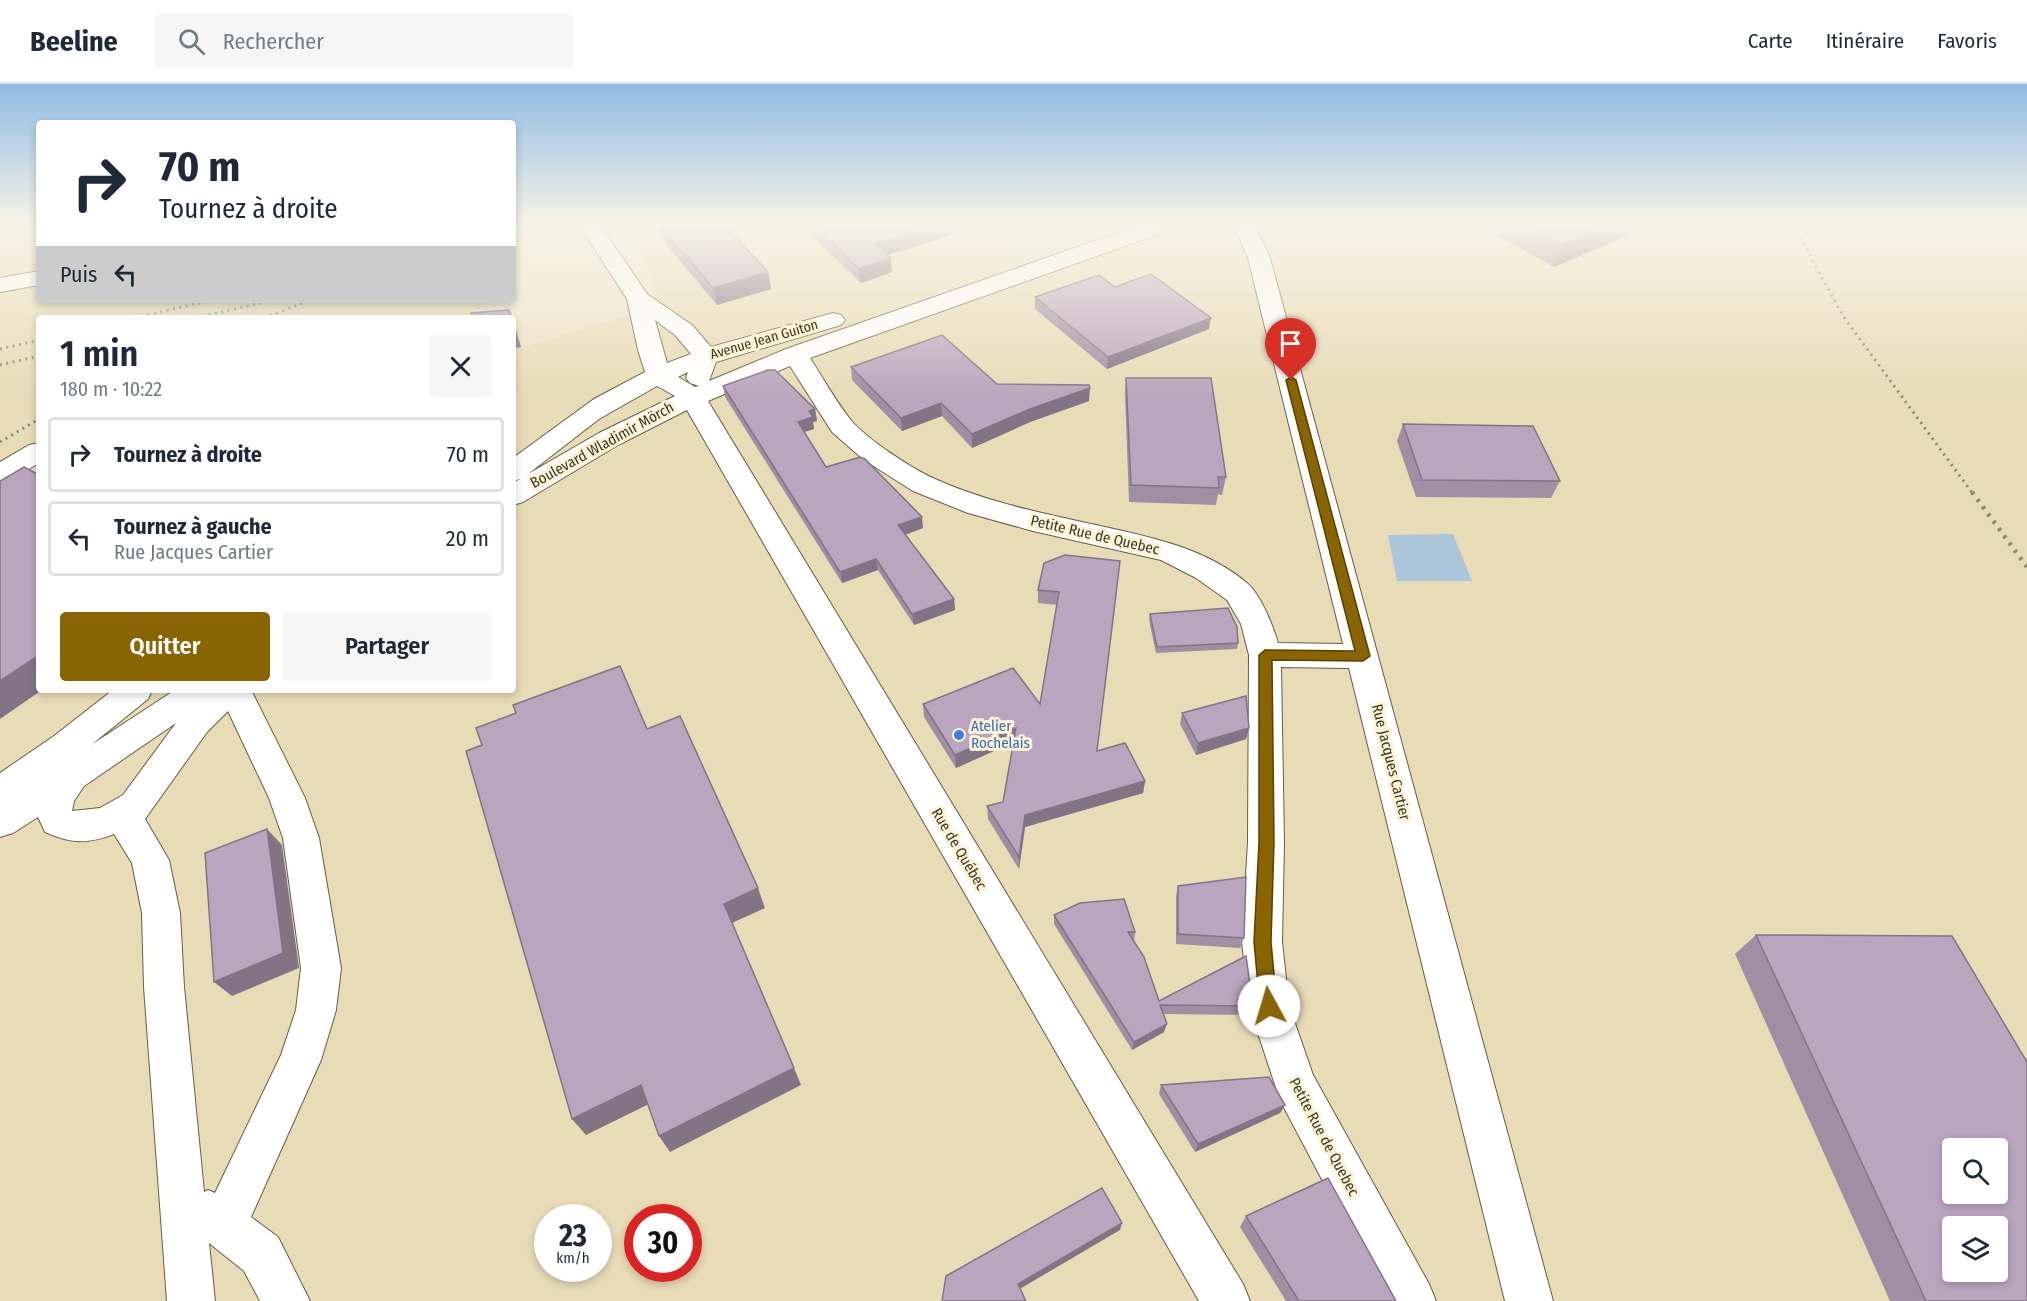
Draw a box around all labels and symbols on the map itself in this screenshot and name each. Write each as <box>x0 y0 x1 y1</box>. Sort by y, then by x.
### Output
street label: Avenue Jean Guiton <box>708 316 820 363</box>
pin <box>1265 318 1316 380</box>
street label: Boulevard Wladimir Mörch <box>527 398 677 492</box>
street label: Petite Rue de Quebec <box>1029 511 1162 559</box>
street label: Rue Jacques Cartier <box>1368 702 1414 823</box>
place label: Atelier Rochelais <box>971 717 1030 752</box>
marker: Atelier Rochelais <box>952 728 966 742</box>
street label: Rue de Québec <box>927 805 991 894</box>
position arrow <box>1237 974 1301 1038</box>
street label: Petite Rue de Quebec <box>1285 1075 1363 1200</box>
speed limit sign: 30 <box>624 1204 702 1282</box>

